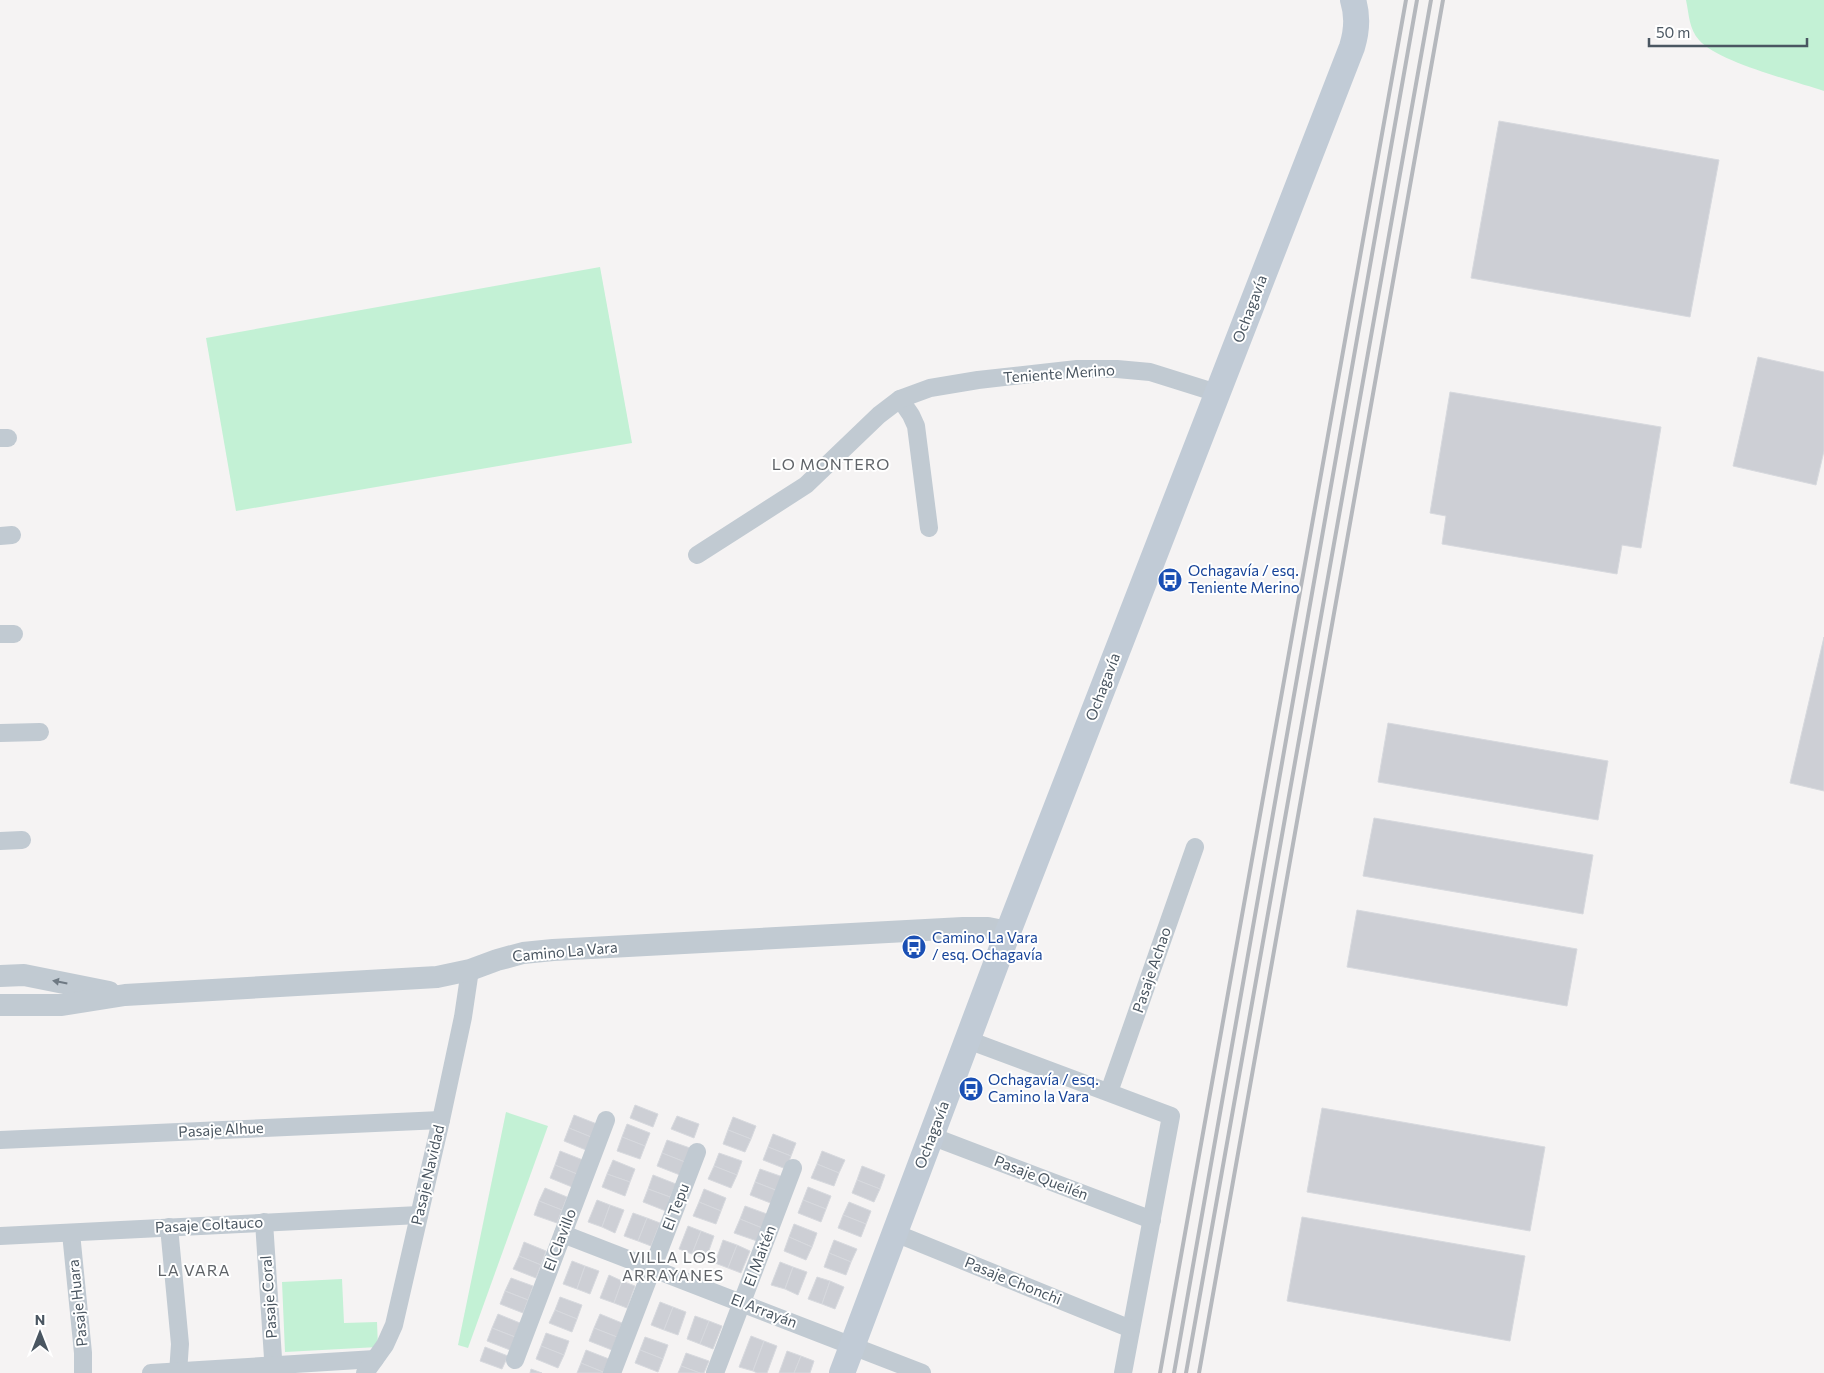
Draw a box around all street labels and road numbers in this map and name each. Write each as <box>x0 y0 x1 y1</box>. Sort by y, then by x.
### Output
street label: Ochagavía <box>1228 272 1270 345</box>
street label: Teniente Merino <box>1003 360 1115 386</box>
street label: Ochagavía <box>1081 650 1123 723</box>
street label: Pasaje Achao <box>1128 924 1174 1015</box>
street label: Camino La Vara <box>511 937 618 965</box>
street label: Ochagavía <box>910 1098 952 1171</box>
street label: Pasaje Alhue <box>178 1118 264 1140</box>
street label: Pasaje Navidad <box>407 1123 447 1227</box>
street label: Pasaje Queilén <box>992 1151 1091 1203</box>
street label: El Tepu <box>658 1180 692 1233</box>
street label: El Clavillo <box>539 1206 579 1273</box>
street label: Pasaje Coltauco <box>154 1212 264 1236</box>
street label: El Maitén <box>739 1223 779 1289</box>
street label: Pasaje Chonchi <box>962 1252 1064 1308</box>
street label: Pasaje Coral <box>256 1255 280 1339</box>
street label: Pasaje Huara <box>63 1259 91 1348</box>
street label: El Arrayán <box>729 1289 800 1331</box>

